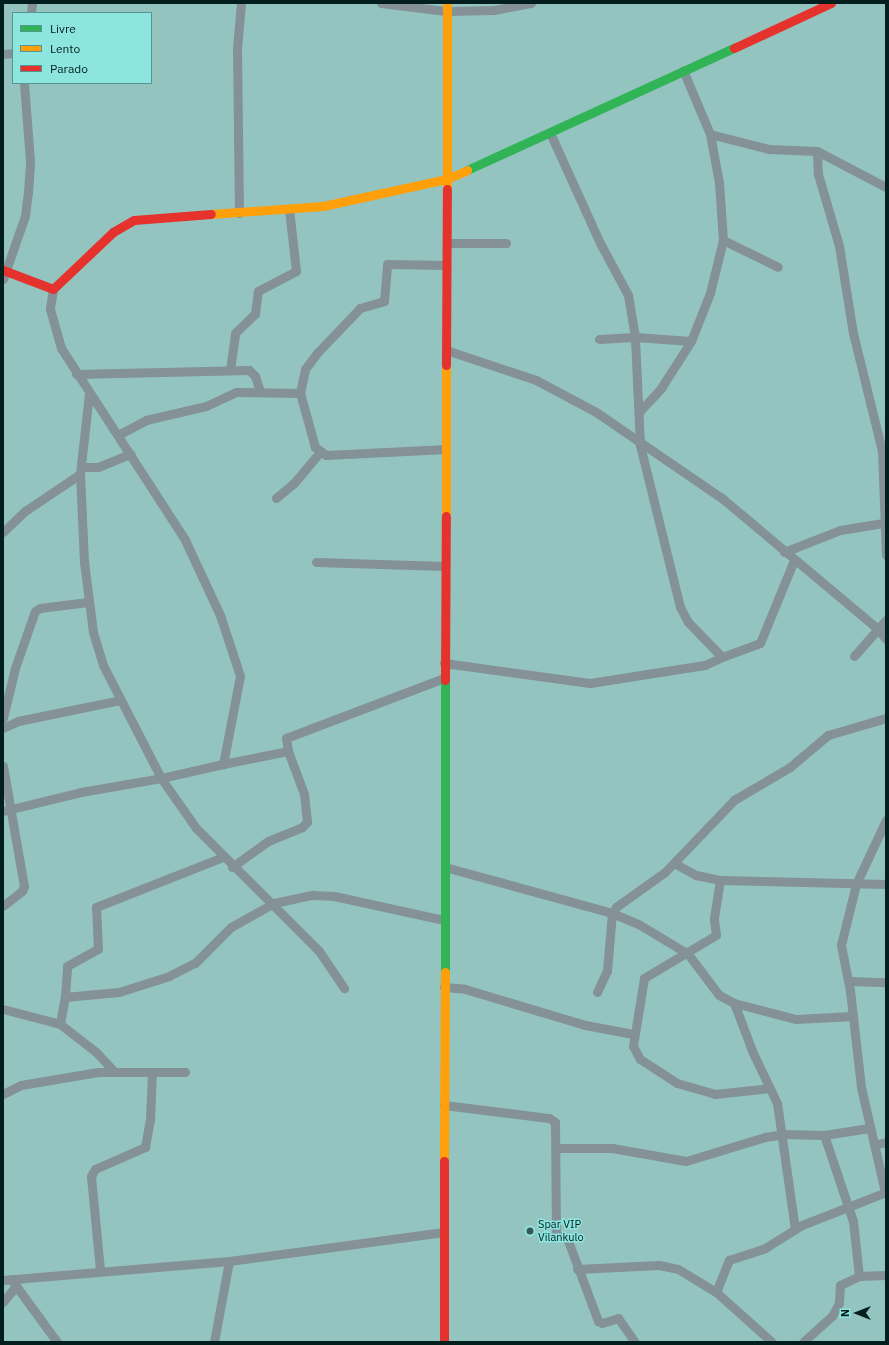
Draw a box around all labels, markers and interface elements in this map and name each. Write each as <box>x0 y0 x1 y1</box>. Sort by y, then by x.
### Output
legend <box>12 12 152 84</box>
text: Livre <box>50 21 76 36</box>
text: Lento <box>50 41 80 56</box>
text: Parado <box>50 61 88 76</box>
place label: Spar VIP Vilankulo <box>538 1218 584 1244</box>
marker: Spar VIP Vilankulo <box>525 1226 535 1236</box>
north arrow <box>837 1293 877 1333</box>
text: N <box>838 1309 852 1317</box>

